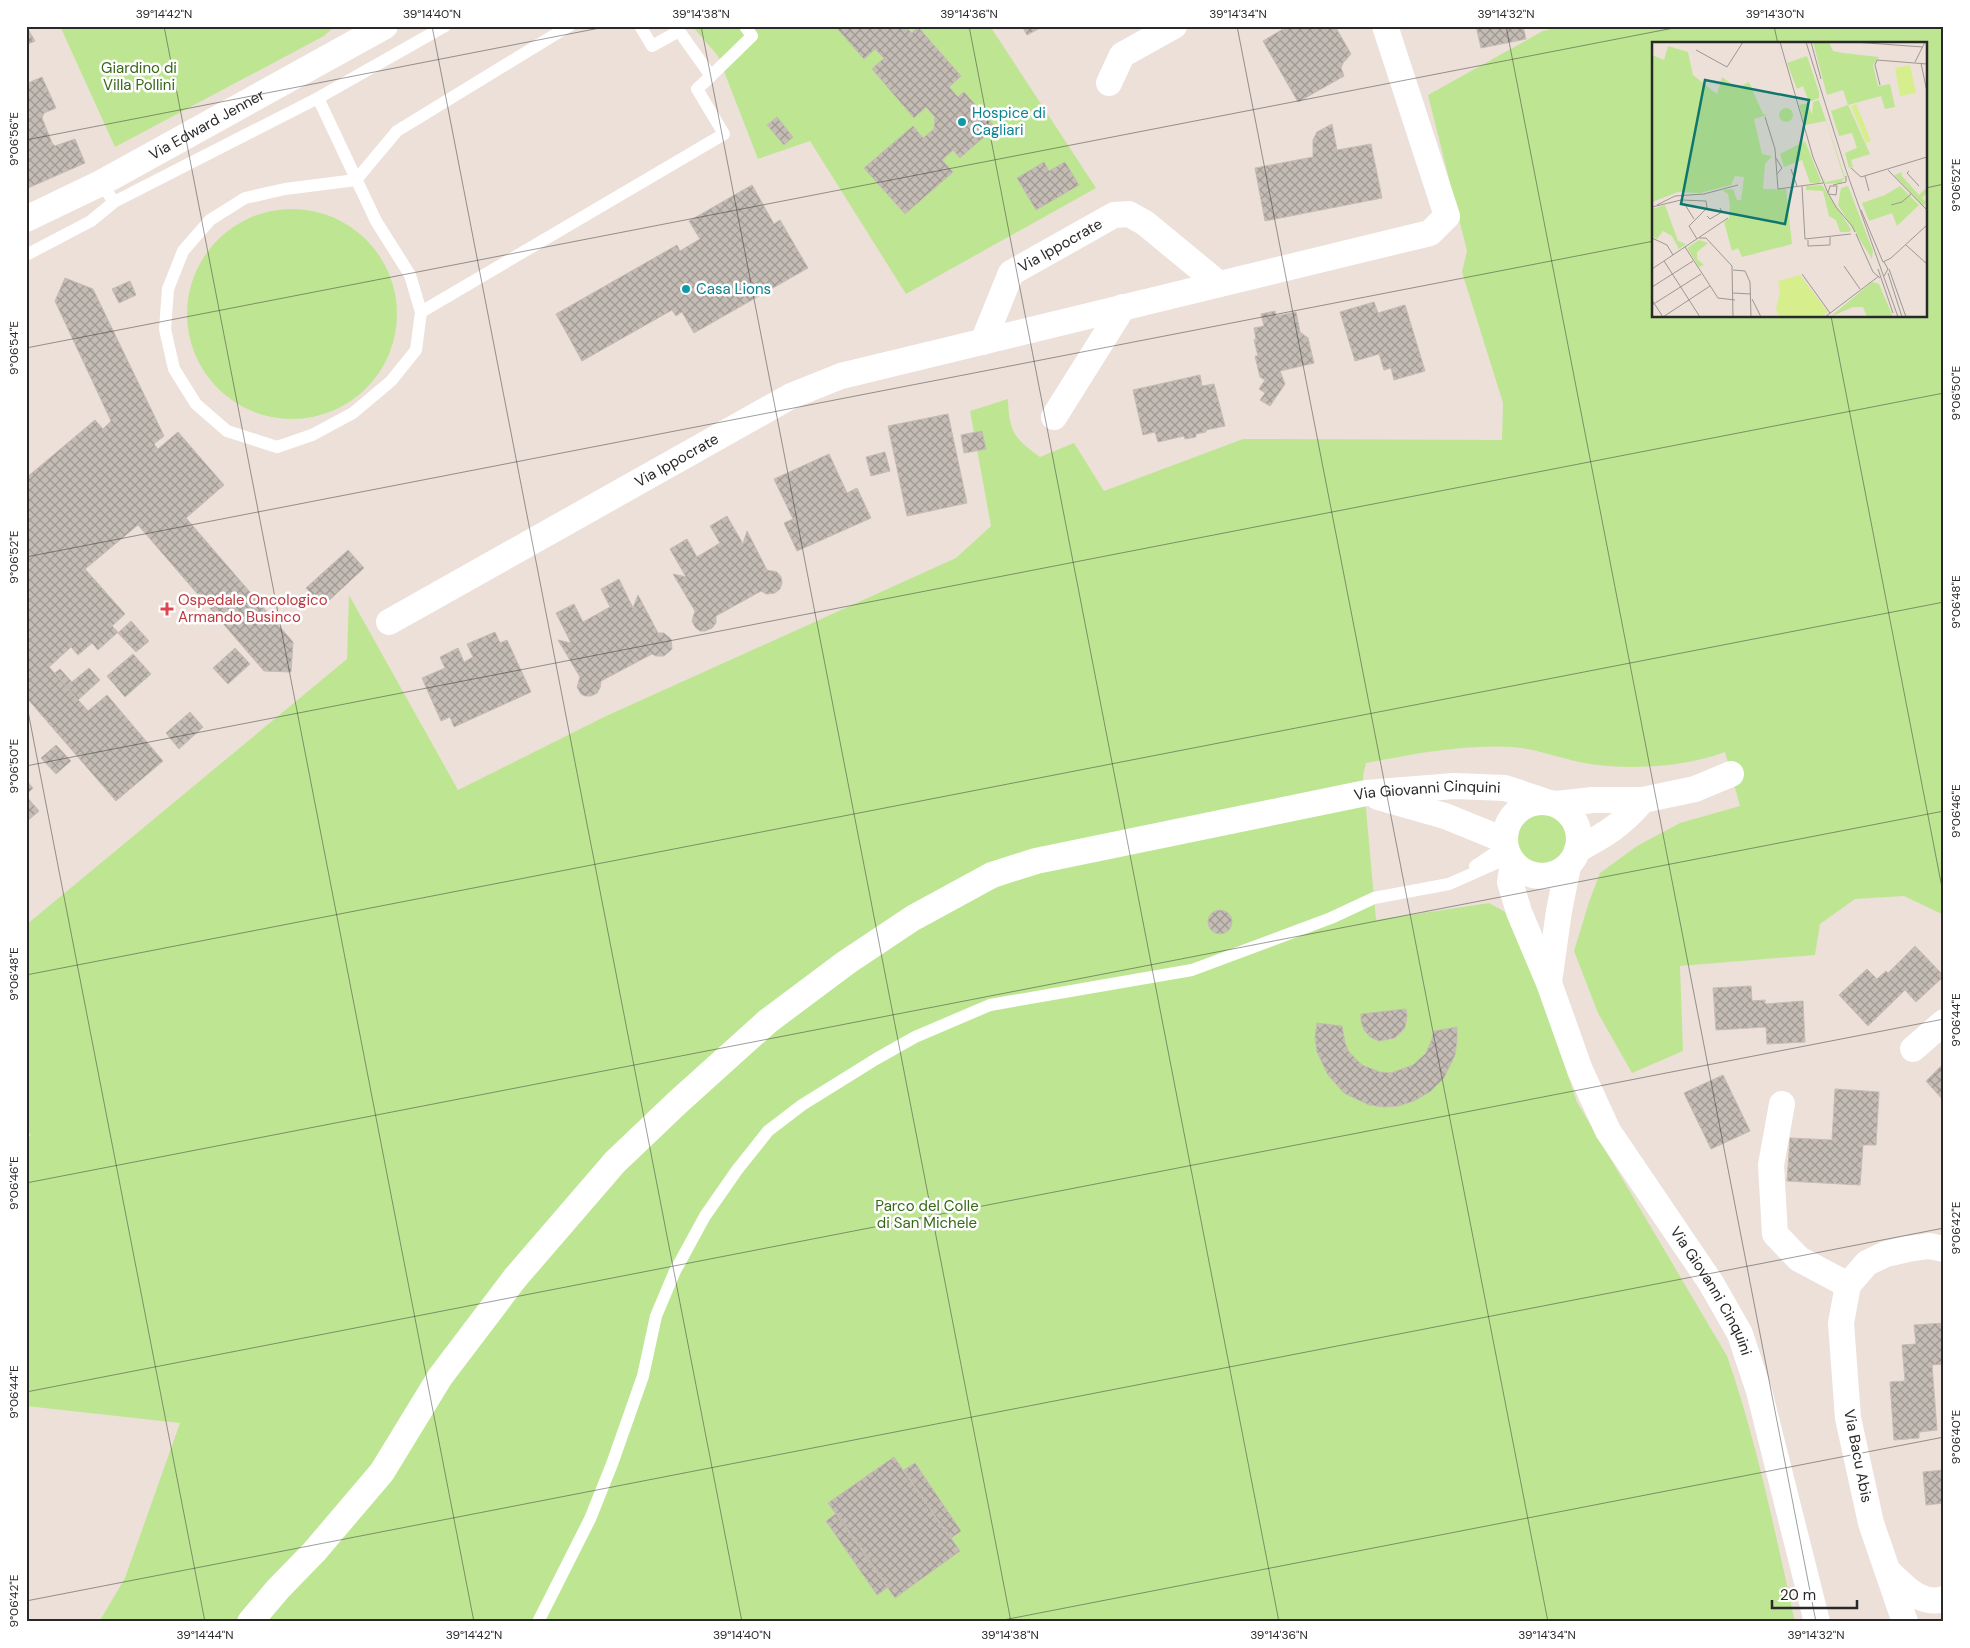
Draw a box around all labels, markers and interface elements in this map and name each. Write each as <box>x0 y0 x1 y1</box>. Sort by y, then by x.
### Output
text: 39°14'42"N <box>136 6 192 22</box>
text: 39°14'40"N <box>403 6 461 22</box>
text: 39°14'38"N <box>672 6 730 22</box>
text: 39°14'36"N <box>940 6 998 22</box>
text: 39°14'34"N <box>1209 6 1267 22</box>
text: 39°14'32"N <box>1477 6 1535 22</box>
text: 39°14'30"N <box>1746 6 1804 22</box>
inset map <box>1652 42 1928 318</box>
park label: Giardino di Villa Pollini <box>101 58 177 95</box>
street label: Via Edward Jenner <box>145 84 268 165</box>
place label: Hospice di Cagliari <box>972 103 1046 140</box>
text: 9°06'56"E <box>6 112 22 166</box>
marker: Hospice di Cagliari <box>956 116 968 128</box>
text: 9°06'52"E <box>1948 158 1964 212</box>
street label: Via Ippocrate <box>1015 214 1106 277</box>
place label: Casa Lions <box>696 279 771 299</box>
marker: Casa Lions <box>680 283 692 295</box>
text: 9°06'54"E <box>6 321 22 375</box>
text: 9°06'50"E <box>1948 365 1964 420</box>
street label: Via Ippocrate <box>631 429 722 492</box>
text: 9°06'52"E <box>6 530 22 584</box>
text: 9°06'48"E <box>1948 575 1964 629</box>
place label: Ospedale Oncologico Armando Businco <box>178 590 328 627</box>
marker: Ospedale Oncologico Armando Businco <box>160 602 174 616</box>
text: 9°06'50"E <box>6 738 22 793</box>
street label: Via Giovanni Cinquini <box>1352 776 1501 805</box>
text: 9°06'46"E <box>1948 784 1964 838</box>
text: 9°06'48"E <box>6 947 22 1001</box>
text: 9°06'44"E <box>1948 993 1964 1047</box>
text: 9°06'46"E <box>6 1156 22 1210</box>
park label: Parco del Colle di San Michele <box>875 1196 979 1233</box>
text: 9°06'42"E <box>1948 1201 1964 1255</box>
street label: Via Giovanni Cinquini <box>1666 1223 1756 1358</box>
text: 9°06'44"E <box>6 1365 22 1419</box>
street label: Via Bacu Abis <box>1839 1408 1877 1504</box>
text: 9°06'40"E <box>1948 1410 1964 1464</box>
text: 9°06'42"E <box>6 1574 22 1628</box>
scale bar <box>1772 1578 1858 1610</box>
text: 20 m <box>1780 1585 1816 1605</box>
text: 39°14'44"N <box>176 1627 234 1643</box>
text: 39°14'42"N <box>446 1627 502 1643</box>
text: 39°14'40"N <box>713 1627 771 1643</box>
text: 39°14'38"N <box>981 1627 1039 1643</box>
text: 39°14'36"N <box>1250 1627 1308 1643</box>
text: 39°14'34"N <box>1518 1627 1576 1643</box>
text: 39°14'32"N <box>1787 1627 1845 1643</box>

